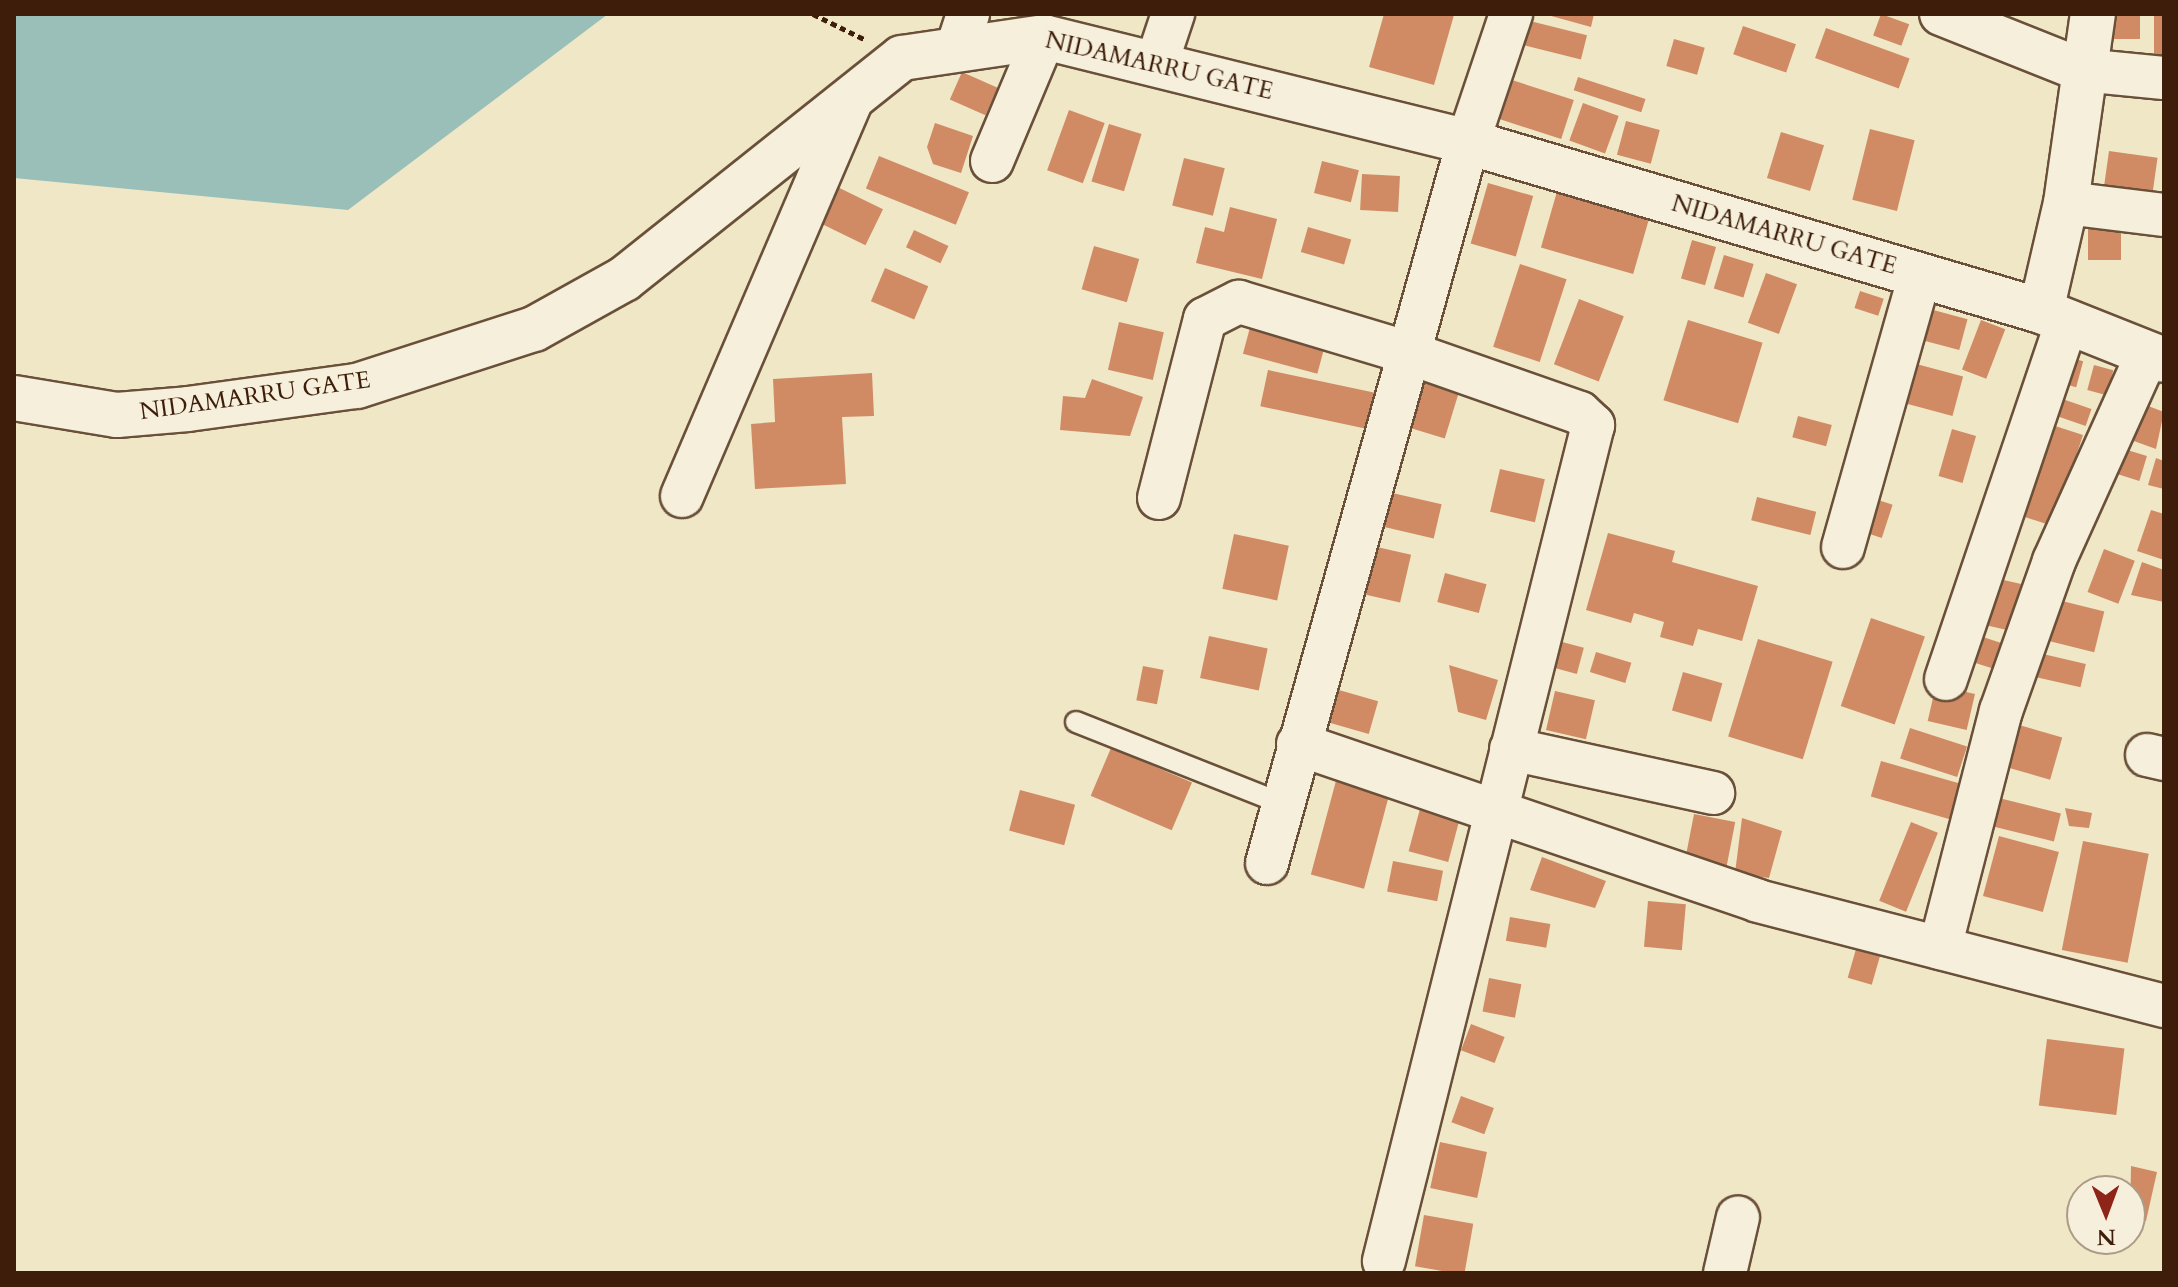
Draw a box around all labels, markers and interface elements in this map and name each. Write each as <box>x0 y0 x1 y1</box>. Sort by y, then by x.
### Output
street label: NIDAMARRU GATE <box>1042 26 1276 106</box>
street label: NIDAMARRU GATE <box>1668 189 1900 281</box>
street label: NIDAMARRU GATE <box>138 366 372 426</box>
north arrow <box>2066 1175 2146 1255</box>
text: N <box>2097 1222 2116 1252</box>

